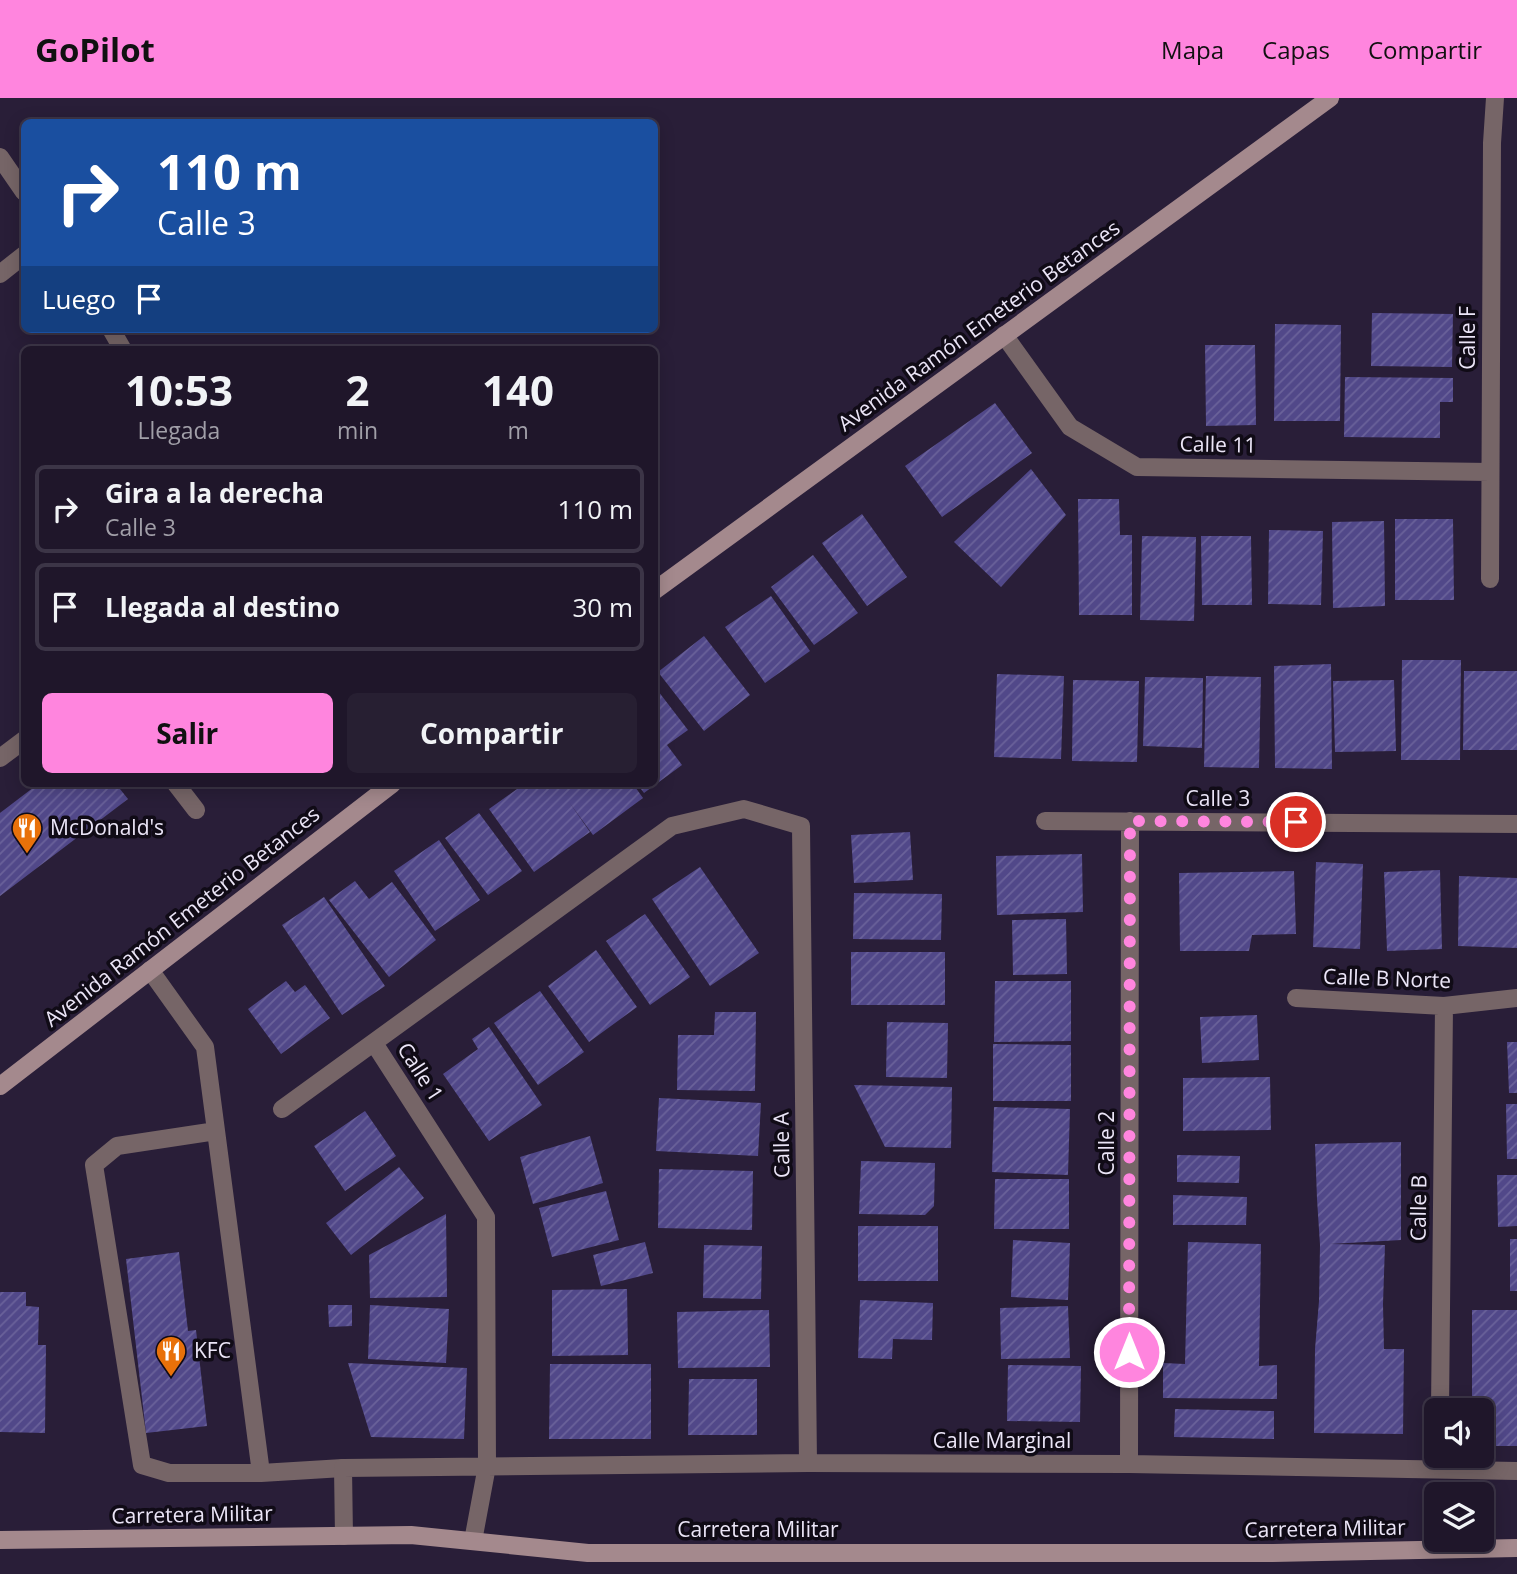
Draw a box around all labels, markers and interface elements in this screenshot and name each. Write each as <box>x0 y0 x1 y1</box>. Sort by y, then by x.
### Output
text: GoPilot <box>35 27 155 72</box>
text: Mapa <box>1161 33 1224 66</box>
text: Capas <box>1262 33 1330 66</box>
text: Compartir <box>1368 33 1482 66</box>
text: 110 m <box>157 138 302 204</box>
icon: right <box>42 147 133 238</box>
text: Calle 3 <box>157 201 256 244</box>
street label: Avenida Ramón Emeterio Betances <box>832 213 1125 437</box>
icon: arrive <box>130 280 168 318</box>
text: Luego <box>42 281 116 317</box>
street label: Calle F <box>1453 306 1481 370</box>
text: 10:53 <box>125 361 233 418</box>
text: 2 <box>345 361 370 418</box>
text: 140 <box>482 361 554 418</box>
text: Llegada <box>138 414 220 446</box>
text: min <box>337 414 378 446</box>
text: m <box>507 414 529 446</box>
street label: Calle 11 <box>1179 429 1257 459</box>
text: Gira a la derecha <box>105 475 324 511</box>
icon: right <box>46 490 84 528</box>
text: 110 m <box>558 491 633 527</box>
text: Calle 3 <box>105 511 176 543</box>
icon: arrive <box>46 588 84 626</box>
text: Llegada al destino <box>105 589 340 625</box>
text: 30 m <box>572 589 633 625</box>
button: Salir <box>42 693 333 773</box>
button: Compartir <box>347 693 637 773</box>
street label: Calle 3 <box>1186 784 1250 812</box>
pin <box>1266 792 1326 852</box>
street label: Avenida Ramón Emeterio Betances <box>38 800 325 1033</box>
icon: arrive <box>1277 803 1315 841</box>
restaurant icon: McDonald's <box>10 811 44 855</box>
place label: McDonald's <box>50 813 164 841</box>
street label: Calle B Norte <box>1323 962 1452 994</box>
street label: Calle 1 <box>391 1037 450 1106</box>
street label: Calle A <box>766 1111 796 1178</box>
street label: Calle 2 <box>1092 1111 1120 1175</box>
street label: Calle B <box>1403 1175 1433 1241</box>
position arrow <box>1092 1315 1166 1389</box>
restaurant icon: KFC <box>154 1334 188 1378</box>
place label: KFC <box>194 1336 231 1364</box>
map controls <box>1424 1398 1494 1552</box>
button: sound <box>1424 1398 1494 1468</box>
street label: Calle Marginal <box>933 1426 1071 1454</box>
button: layers <box>1424 1482 1494 1552</box>
street label: Carretera Militar <box>111 1499 273 1529</box>
street label: Carretera Militar <box>1244 1513 1406 1543</box>
street label: Carretera Militar <box>677 1515 839 1543</box>

